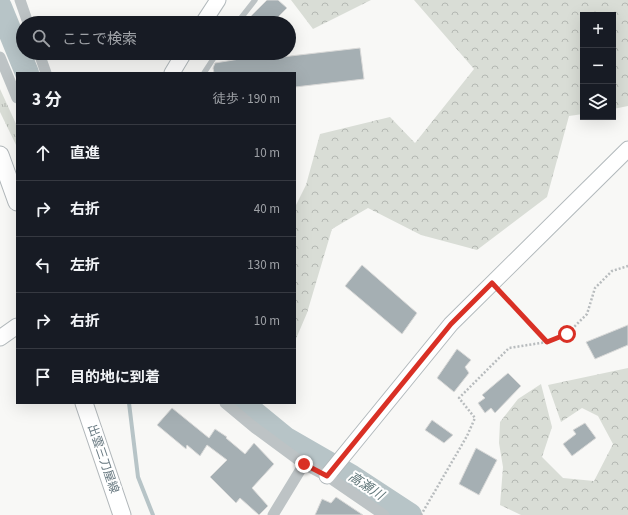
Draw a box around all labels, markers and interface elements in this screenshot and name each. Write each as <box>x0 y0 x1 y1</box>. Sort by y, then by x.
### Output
map controls <box>580 12 616 120</box>
button: + <box>580 12 616 48</box>
search box <box>16 16 296 60</box>
icon: search <box>30 27 52 49</box>
text: ここで検索 <box>62 29 137 50</box>
button: − <box>580 48 616 84</box>
button: layers <box>580 84 616 120</box>
text: 3 分 <box>32 88 61 112</box>
text: 徒歩 · 190 m <box>213 90 280 108</box>
icon: ahead <box>32 142 54 164</box>
text: 直進 <box>70 143 100 164</box>
text: 10 m <box>254 144 280 162</box>
icon: right <box>32 198 54 220</box>
text: 右折 <box>70 199 100 220</box>
text: 40 m <box>254 200 280 218</box>
icon: left <box>32 254 54 276</box>
text: 左折 <box>70 255 100 276</box>
text: 130 m <box>247 256 280 274</box>
icon: right <box>32 310 54 332</box>
text: 右折 <box>70 311 100 332</box>
text: 10 m <box>254 312 280 330</box>
route start <box>558 325 576 343</box>
icon: arrive <box>32 366 54 388</box>
text: 目的地に到着 <box>70 367 160 388</box>
street label: 出雲三刀屋線 <box>83 422 123 496</box>
route end <box>295 455 313 473</box>
water label: 高瀬川 <box>345 468 389 505</box>

